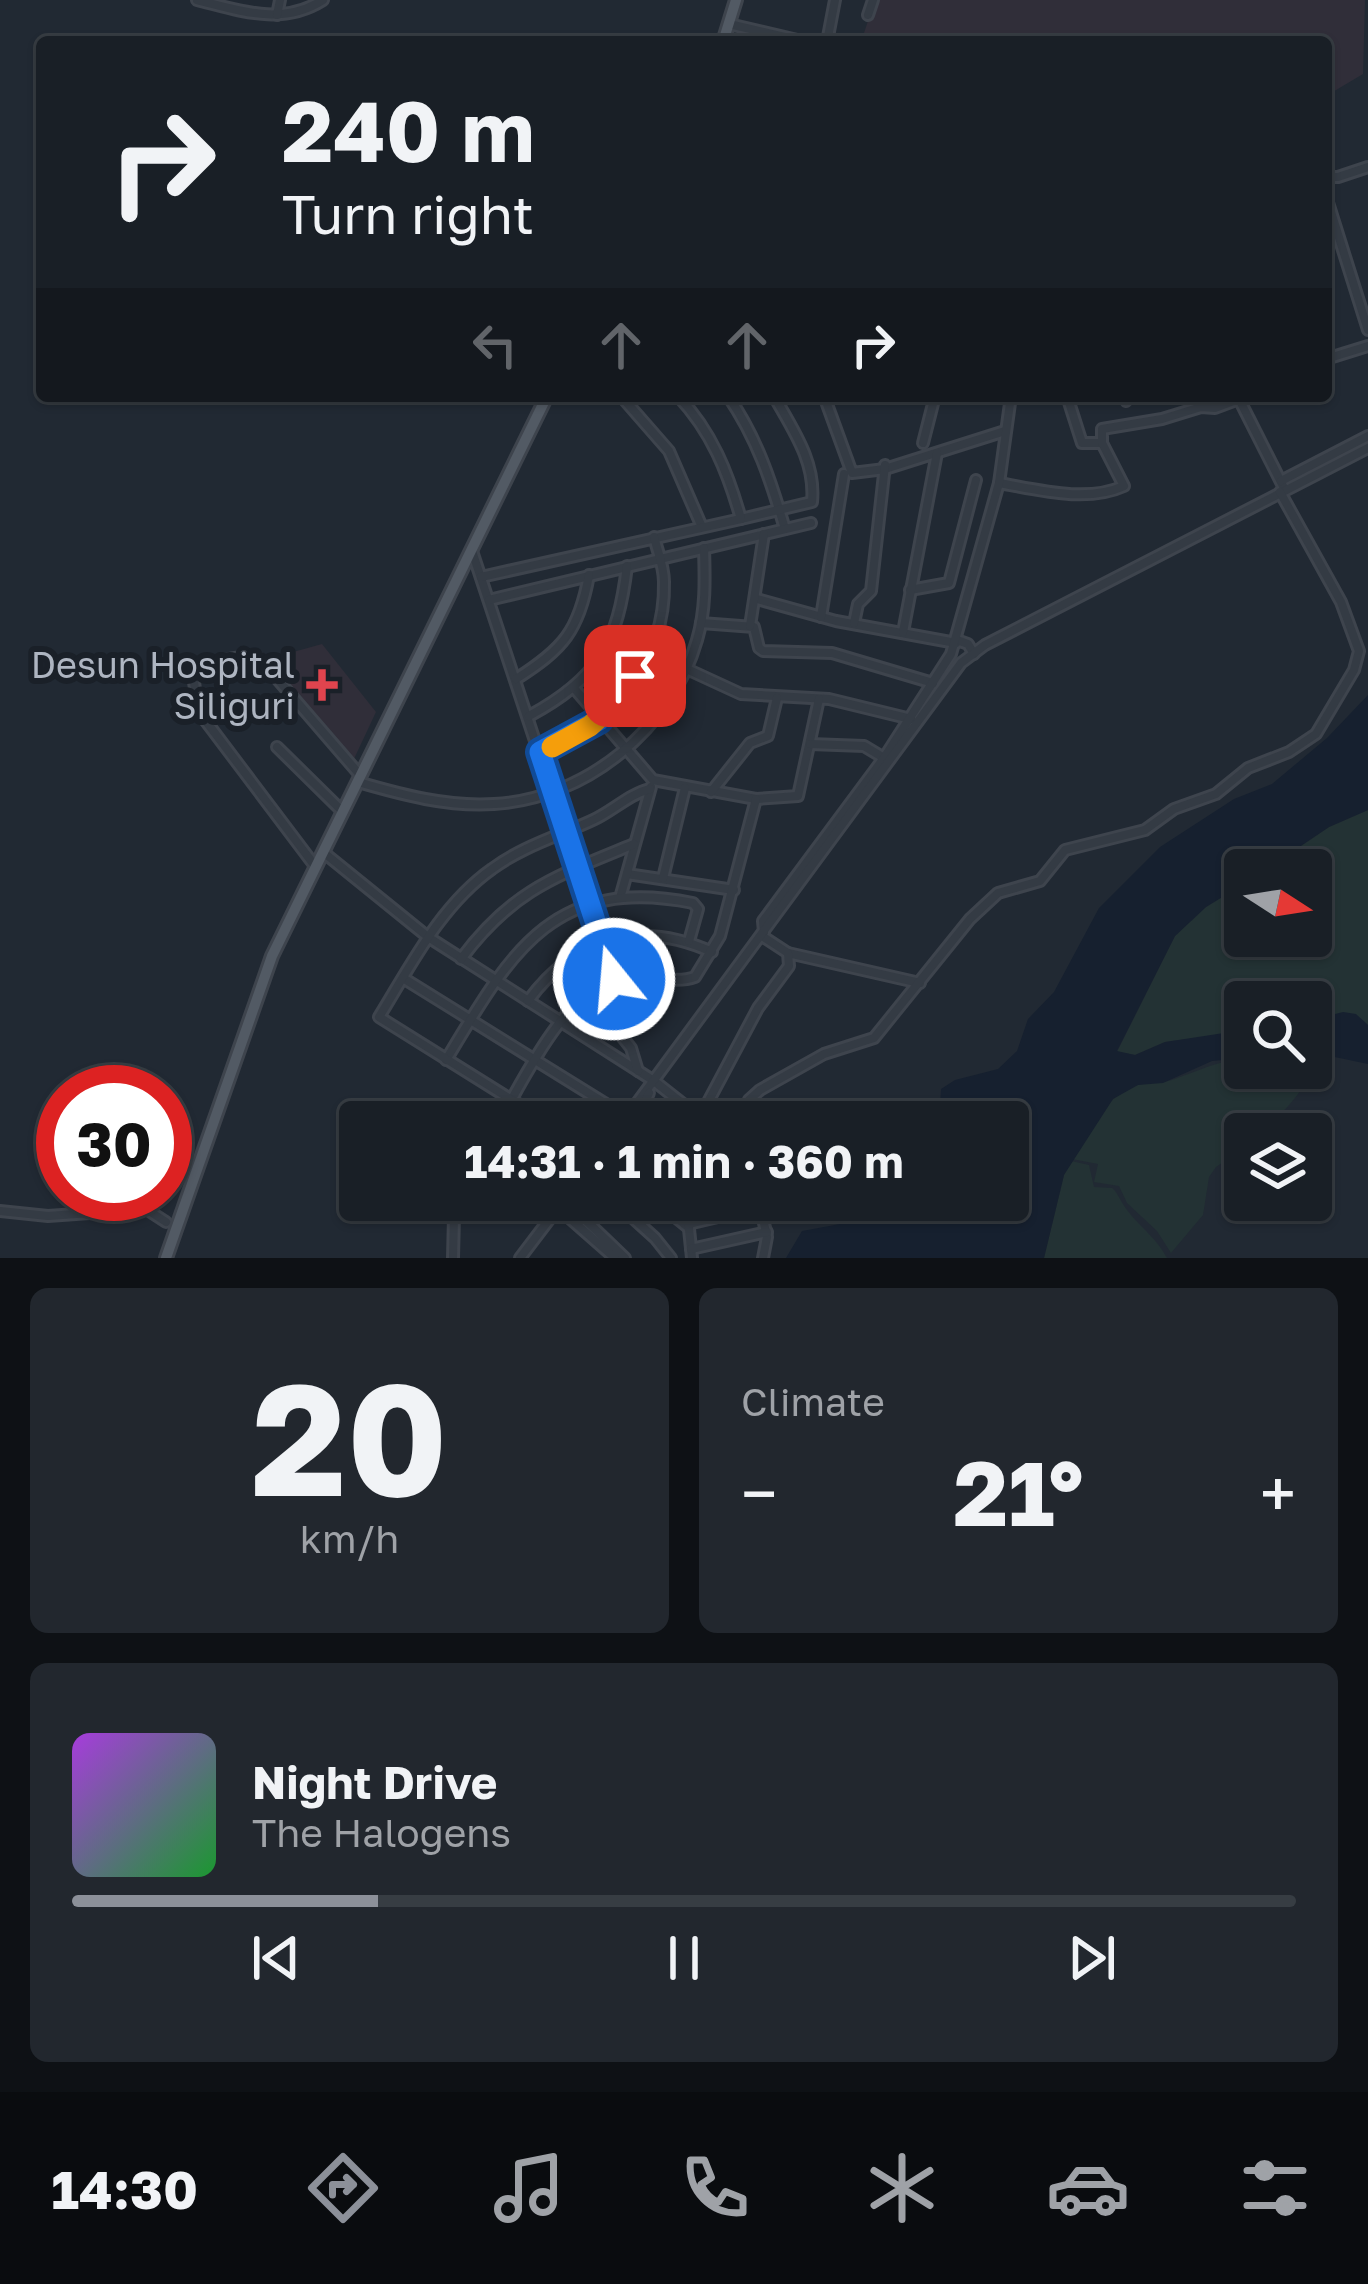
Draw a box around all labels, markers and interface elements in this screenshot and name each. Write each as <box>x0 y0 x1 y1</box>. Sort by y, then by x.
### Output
text: 240 m <box>282 80 535 180</box>
icon: right <box>84 84 240 240</box>
text: Turn right <box>282 181 534 246</box>
icon: left <box>462 312 528 378</box>
icon: ahead <box>588 312 654 378</box>
icon: ahead <box>714 312 780 378</box>
icon: right <box>840 312 906 378</box>
pin <box>584 625 686 727</box>
place label: Desun Hospital Siliguri <box>31 643 295 727</box>
icon: arrive <box>602 643 668 709</box>
marker: Desun Hospital Siliguri <box>306 669 338 701</box>
north arrow <box>1224 849 1332 957</box>
map controls <box>1224 849 1332 1221</box>
position arrow <box>551 916 677 1042</box>
button: search <box>1224 981 1332 1089</box>
speed limit sign: 30 <box>36 1065 192 1221</box>
button: layers <box>1224 1113 1332 1221</box>
text: 14:31 · 1 min · 360 m <box>464 1134 904 1188</box>
text: 20 <box>251 1343 448 1530</box>
text: Climate <box>741 1378 885 1425</box>
text: 21° <box>953 1438 1084 1546</box>
text: − <box>741 1453 777 1533</box>
text: + <box>1260 1453 1296 1533</box>
text: km/h <box>300 1515 399 1562</box>
text: Night Drive <box>252 1755 497 1809</box>
text: The Halogens <box>252 1809 511 1856</box>
icon: previous <box>243 1925 309 1991</box>
icon: pause <box>651 1925 717 1991</box>
icon: next <box>1059 1925 1125 1991</box>
icon: directions <box>301 2146 385 2230</box>
icon: music <box>487 2146 571 2230</box>
icon: phone <box>673 2146 757 2230</box>
icon: climate <box>860 2146 944 2230</box>
icon: car <box>1046 2146 1130 2230</box>
icon: filters <box>1233 2146 1317 2230</box>
text: 14:30 <box>51 2156 198 2221</box>

